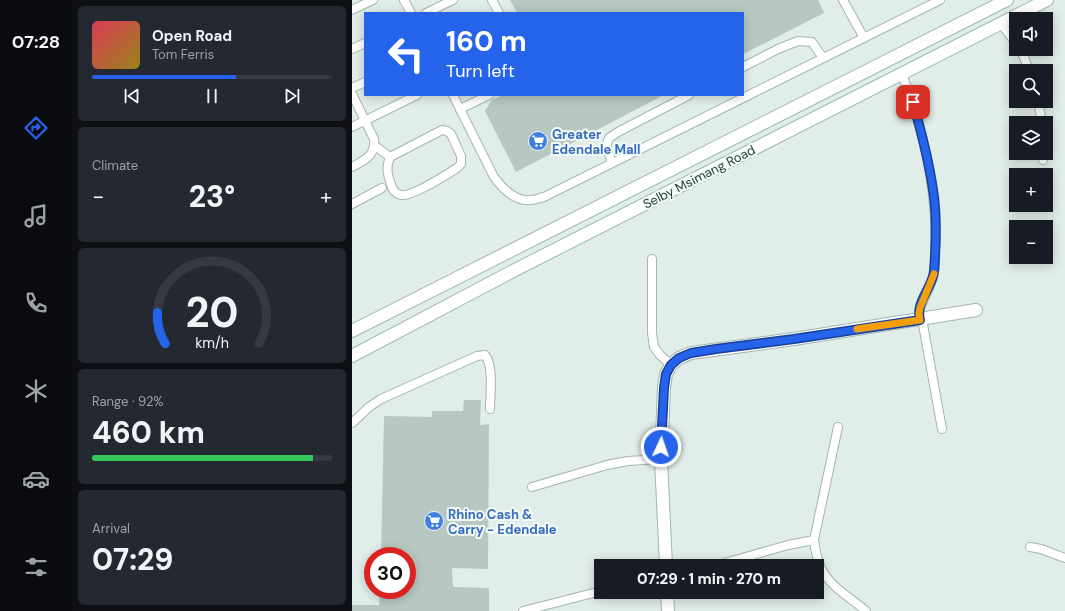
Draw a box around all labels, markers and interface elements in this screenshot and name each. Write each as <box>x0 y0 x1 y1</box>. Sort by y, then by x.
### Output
map controls <box>1009 12 1053 264</box>
button: sound <box>1009 12 1053 56</box>
text: 160 m <box>446 23 527 60</box>
text: Open Road <box>152 26 232 46</box>
icon: left <box>380 28 432 80</box>
text: 07:28 <box>12 30 60 54</box>
text: Tom Ferris <box>152 46 214 63</box>
text: Turn left <box>446 59 515 83</box>
button: search <box>1009 64 1053 108</box>
icon: previous <box>121 85 143 107</box>
icon: pause <box>201 85 223 107</box>
icon: next <box>281 85 303 107</box>
pin <box>896 85 930 119</box>
icon: arrive <box>902 91 924 113</box>
icon: directions <box>22 114 50 142</box>
button: layers <box>1009 116 1053 160</box>
place label: Greater Edendale Mall <box>552 126 641 158</box>
supermarket icon: Greater Edendale Mall <box>527 130 549 152</box>
street label: Selby Msimang Road <box>640 141 758 213</box>
text: Climate <box>92 157 138 174</box>
button: + <box>1009 168 1053 212</box>
text: 23° <box>189 177 235 216</box>
text: − <box>92 182 104 211</box>
text: + <box>320 182 332 211</box>
icon: music <box>22 202 50 230</box>
button: − <box>1009 220 1053 264</box>
text: 20 <box>185 285 239 339</box>
icon: phone <box>22 289 50 317</box>
text: km/h <box>195 333 229 351</box>
icon: climate <box>22 377 50 405</box>
text: Range · 92% <box>92 393 164 410</box>
text: 460 km <box>92 413 205 452</box>
position arrow <box>640 426 682 468</box>
icon: car <box>22 465 50 493</box>
place label: Rhino Cash & Carry - Edendale <box>448 506 557 538</box>
supermarket icon: Rhino Cash & Carry - Edendale <box>423 510 445 532</box>
text: Arrival <box>92 520 130 537</box>
text: 07:29 <box>92 540 173 579</box>
speed limit sign: 30 <box>364 547 416 599</box>
icon: filters <box>22 553 50 581</box>
text: 07:29 · 1 min · 270 m <box>637 569 781 589</box>

